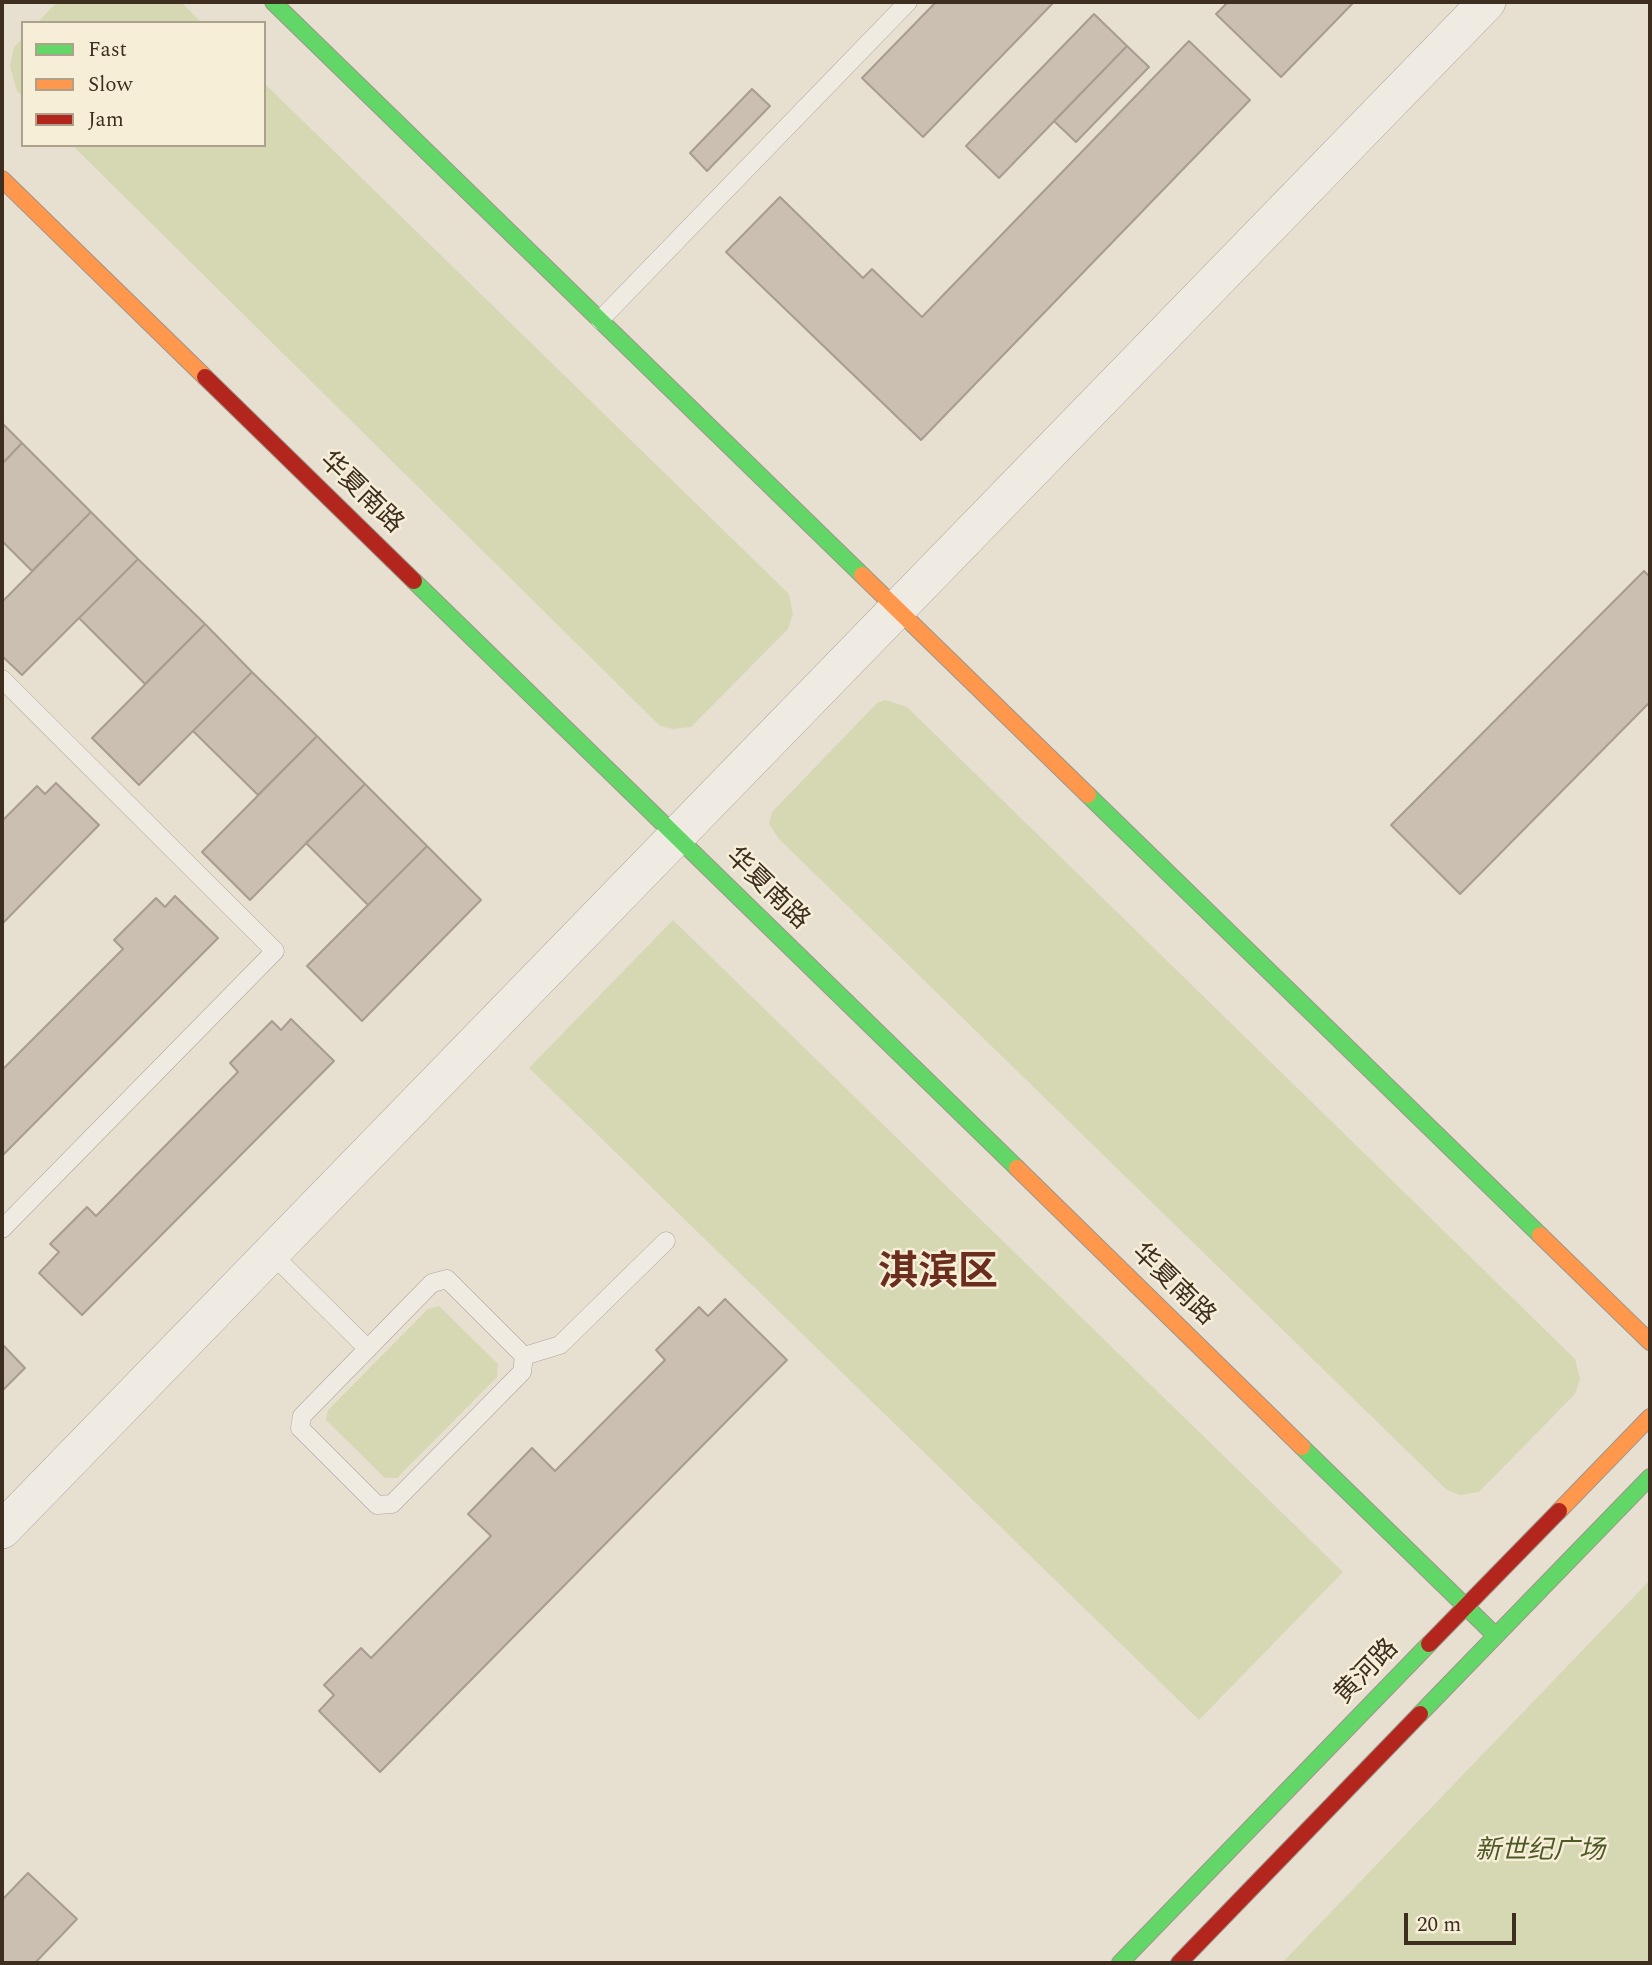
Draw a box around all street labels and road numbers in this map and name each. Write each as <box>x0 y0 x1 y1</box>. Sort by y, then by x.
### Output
street label: 华夏南路 <box>312 447 408 541</box>
street label: 华夏南路 <box>718 843 814 937</box>
street label: 华夏南路 <box>1124 1239 1220 1333</box>
street label: 黄河路 <box>1330 1634 1406 1712</box>

